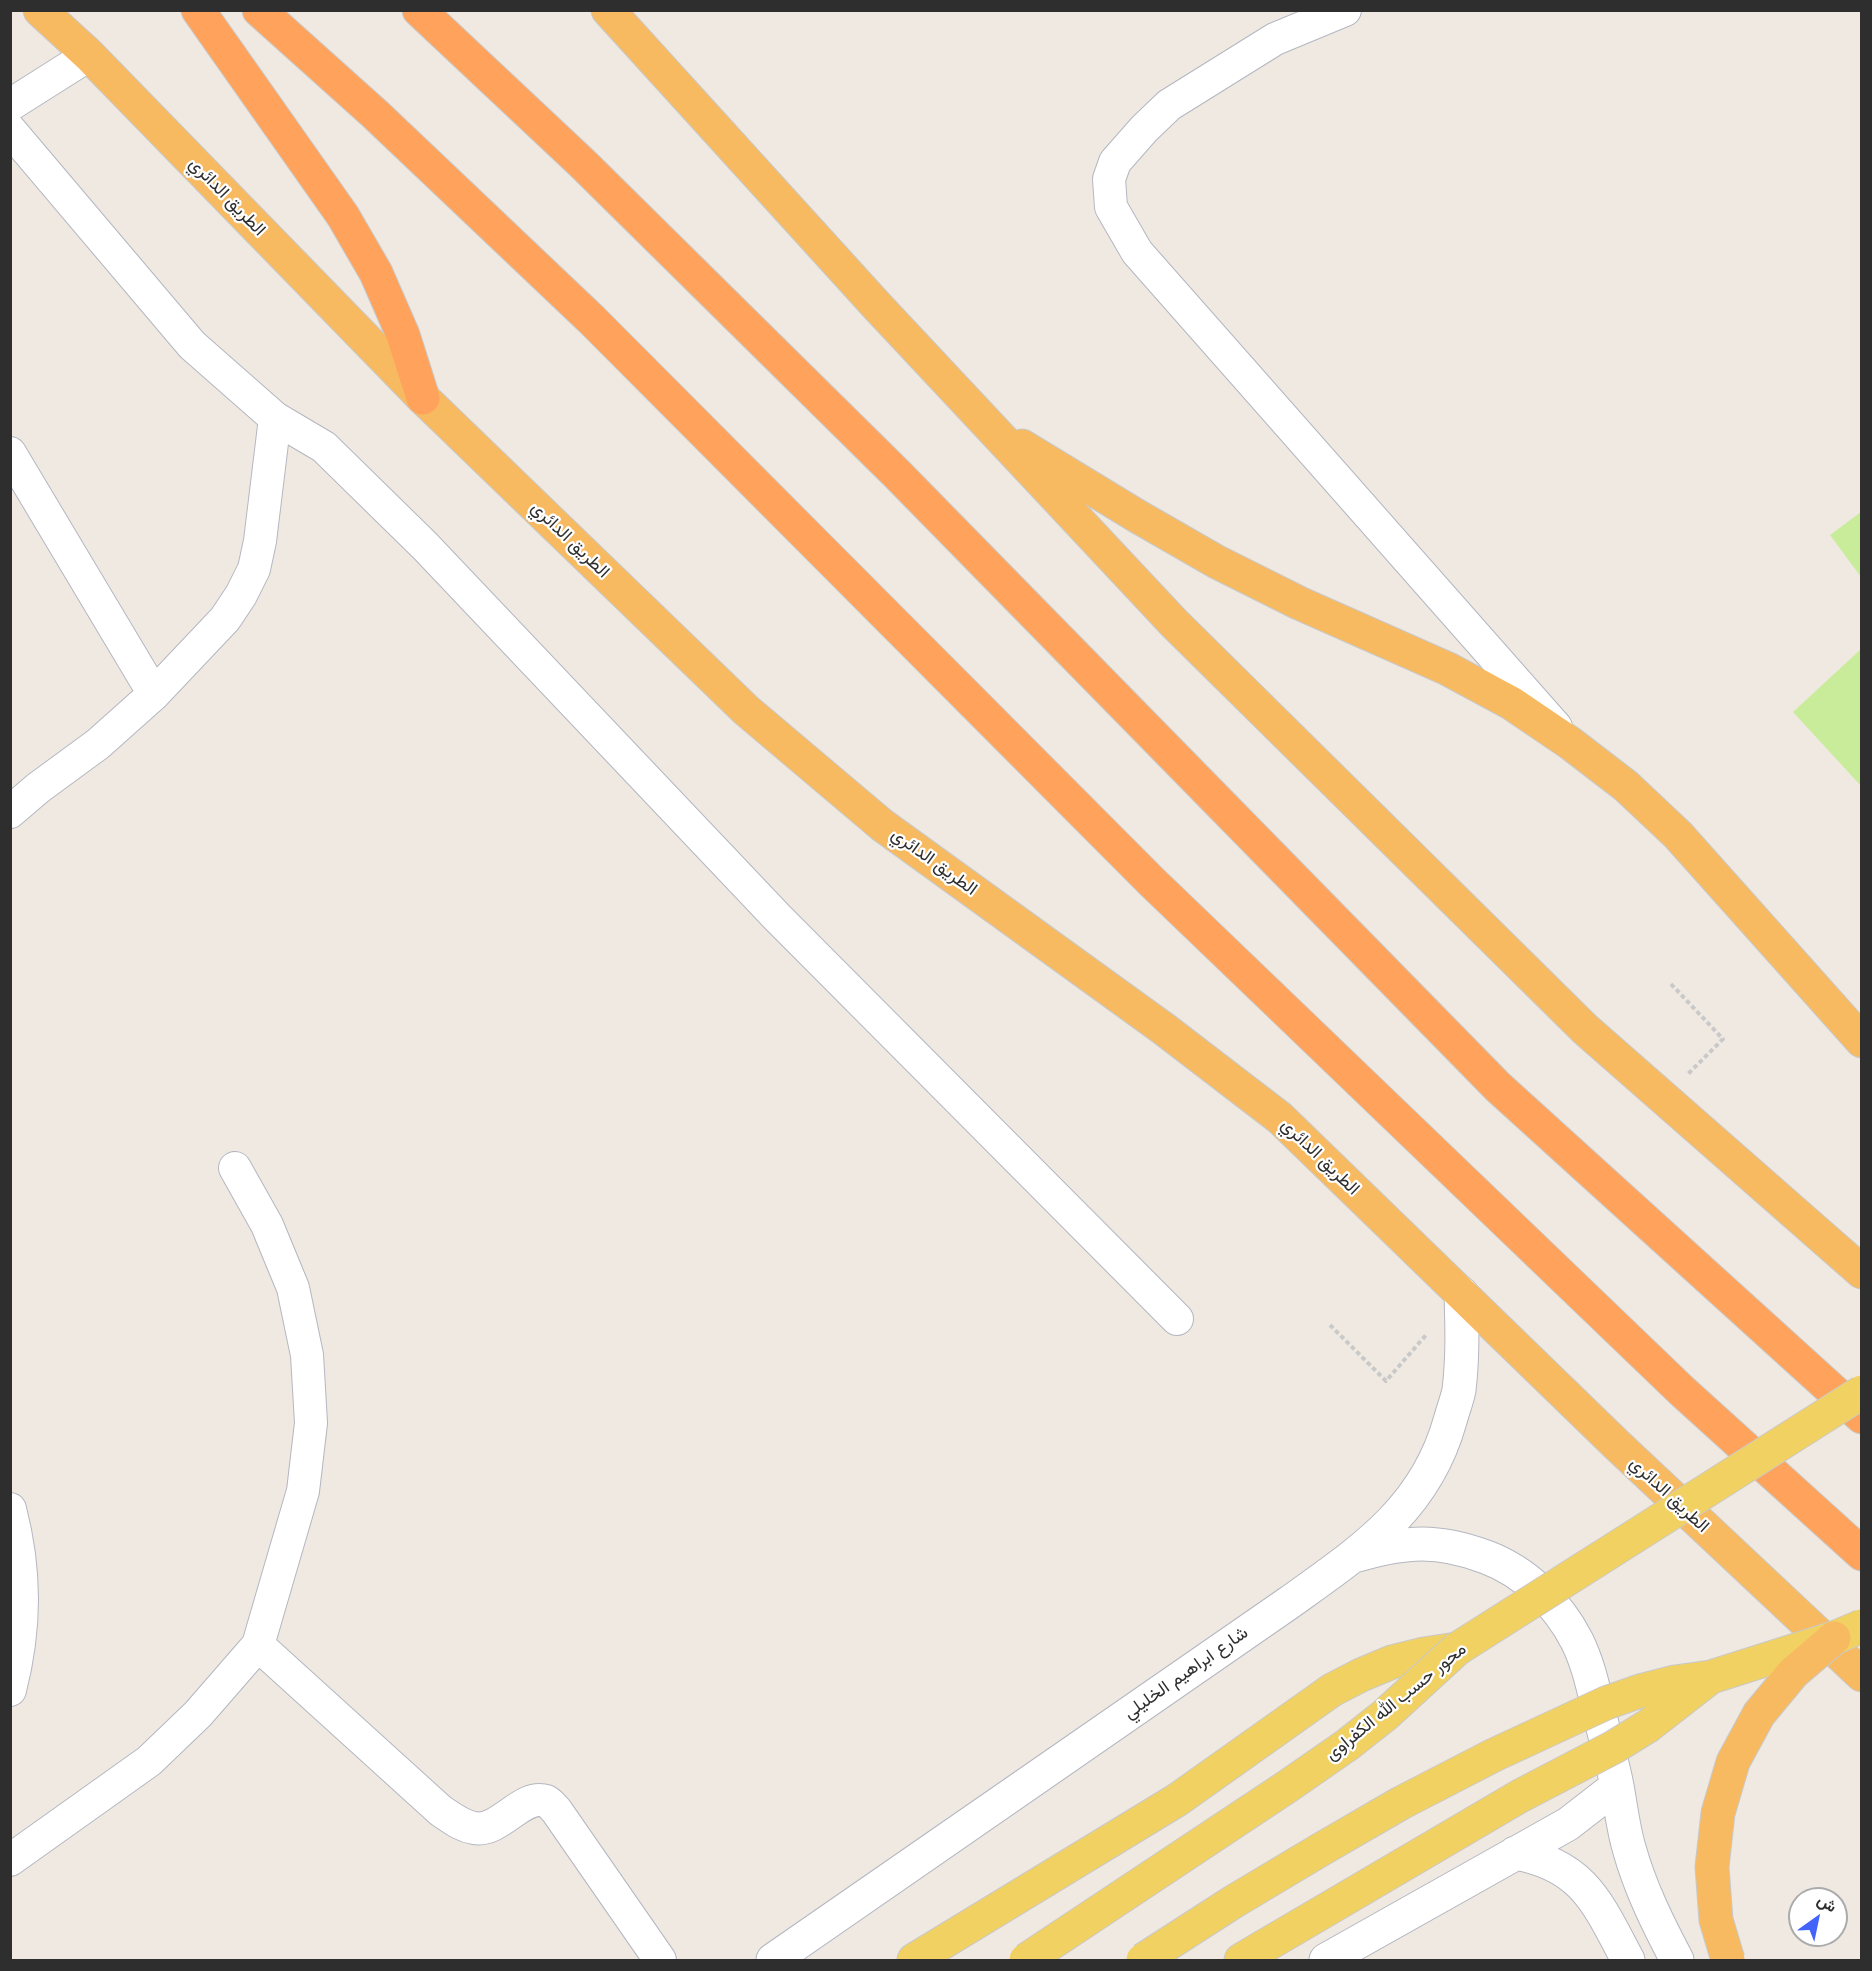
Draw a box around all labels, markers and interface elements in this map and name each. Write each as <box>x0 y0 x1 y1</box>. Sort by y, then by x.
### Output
street label: الطريق الدائري <box>184 153 270 241</box>
street label: الطريق الدائري <box>526 497 614 583</box>
street label: الطريق الدائري <box>887 824 981 900</box>
street label: الطريق الدائري <box>1276 1114 1364 1200</box>
street label: الطريق الدائري <box>1625 1453 1713 1537</box>
street label: شارع ابراهيم الخليلي <box>1120 1622 1252 1724</box>
street label: محور حسب الله الكفراوى <box>1321 1639 1471 1765</box>
north arrow <box>1788 1887 1848 1947</box>
text: ش <box>1814 1890 1840 1916</box>

